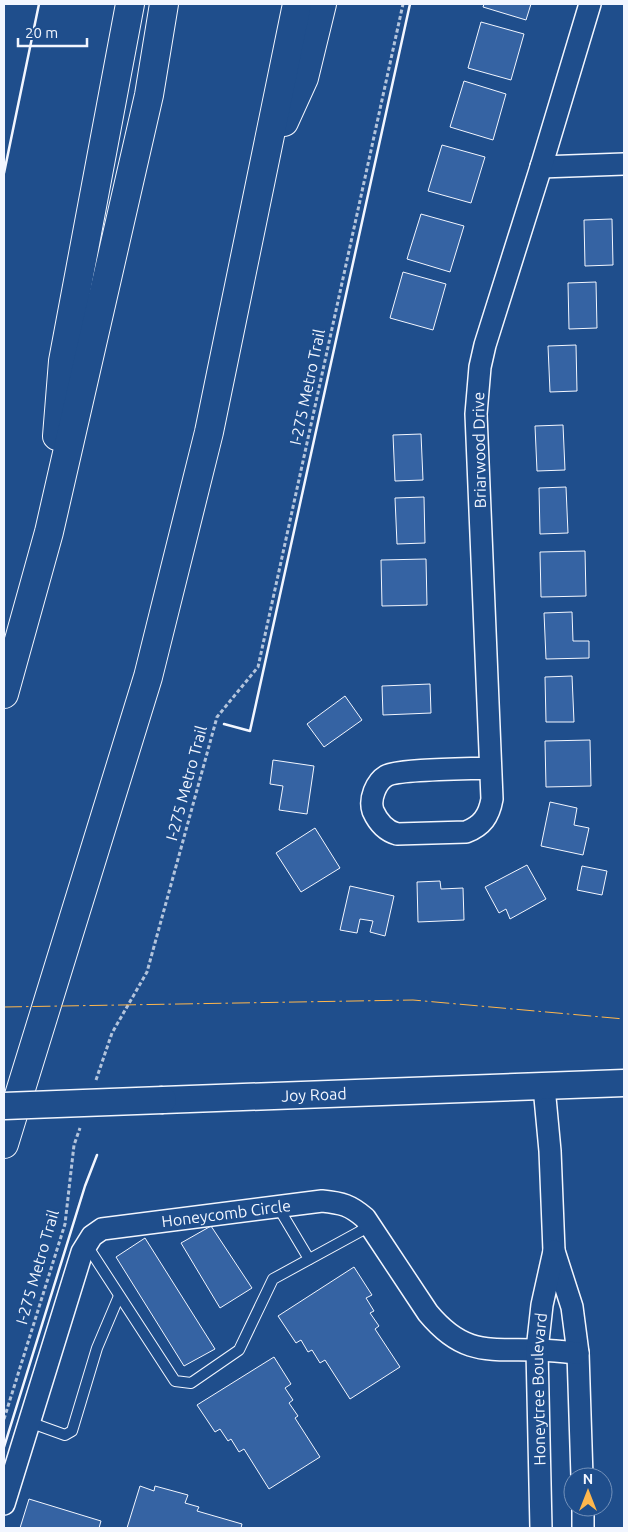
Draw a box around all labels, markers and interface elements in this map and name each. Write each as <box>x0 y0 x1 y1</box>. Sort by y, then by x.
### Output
scale bar <box>18 15 86 47</box>
text: 20 m <box>25 24 58 41</box>
street label: I-275 Metro Trail <box>286 327 328 447</box>
street label: Briarwood Drive <box>469 392 489 508</box>
street label: I-275 Metro Trail <box>162 724 210 842</box>
street label: Joy Road <box>281 1084 347 1105</box>
street label: Honeycomb Circle <box>160 1196 292 1230</box>
street label: I-275 Metro Trail <box>12 1208 62 1326</box>
street label: Honeytree Boulevard <box>528 1312 550 1466</box>
north arrow <box>563 1467 613 1517</box>
text: N <box>583 1471 593 1487</box>

